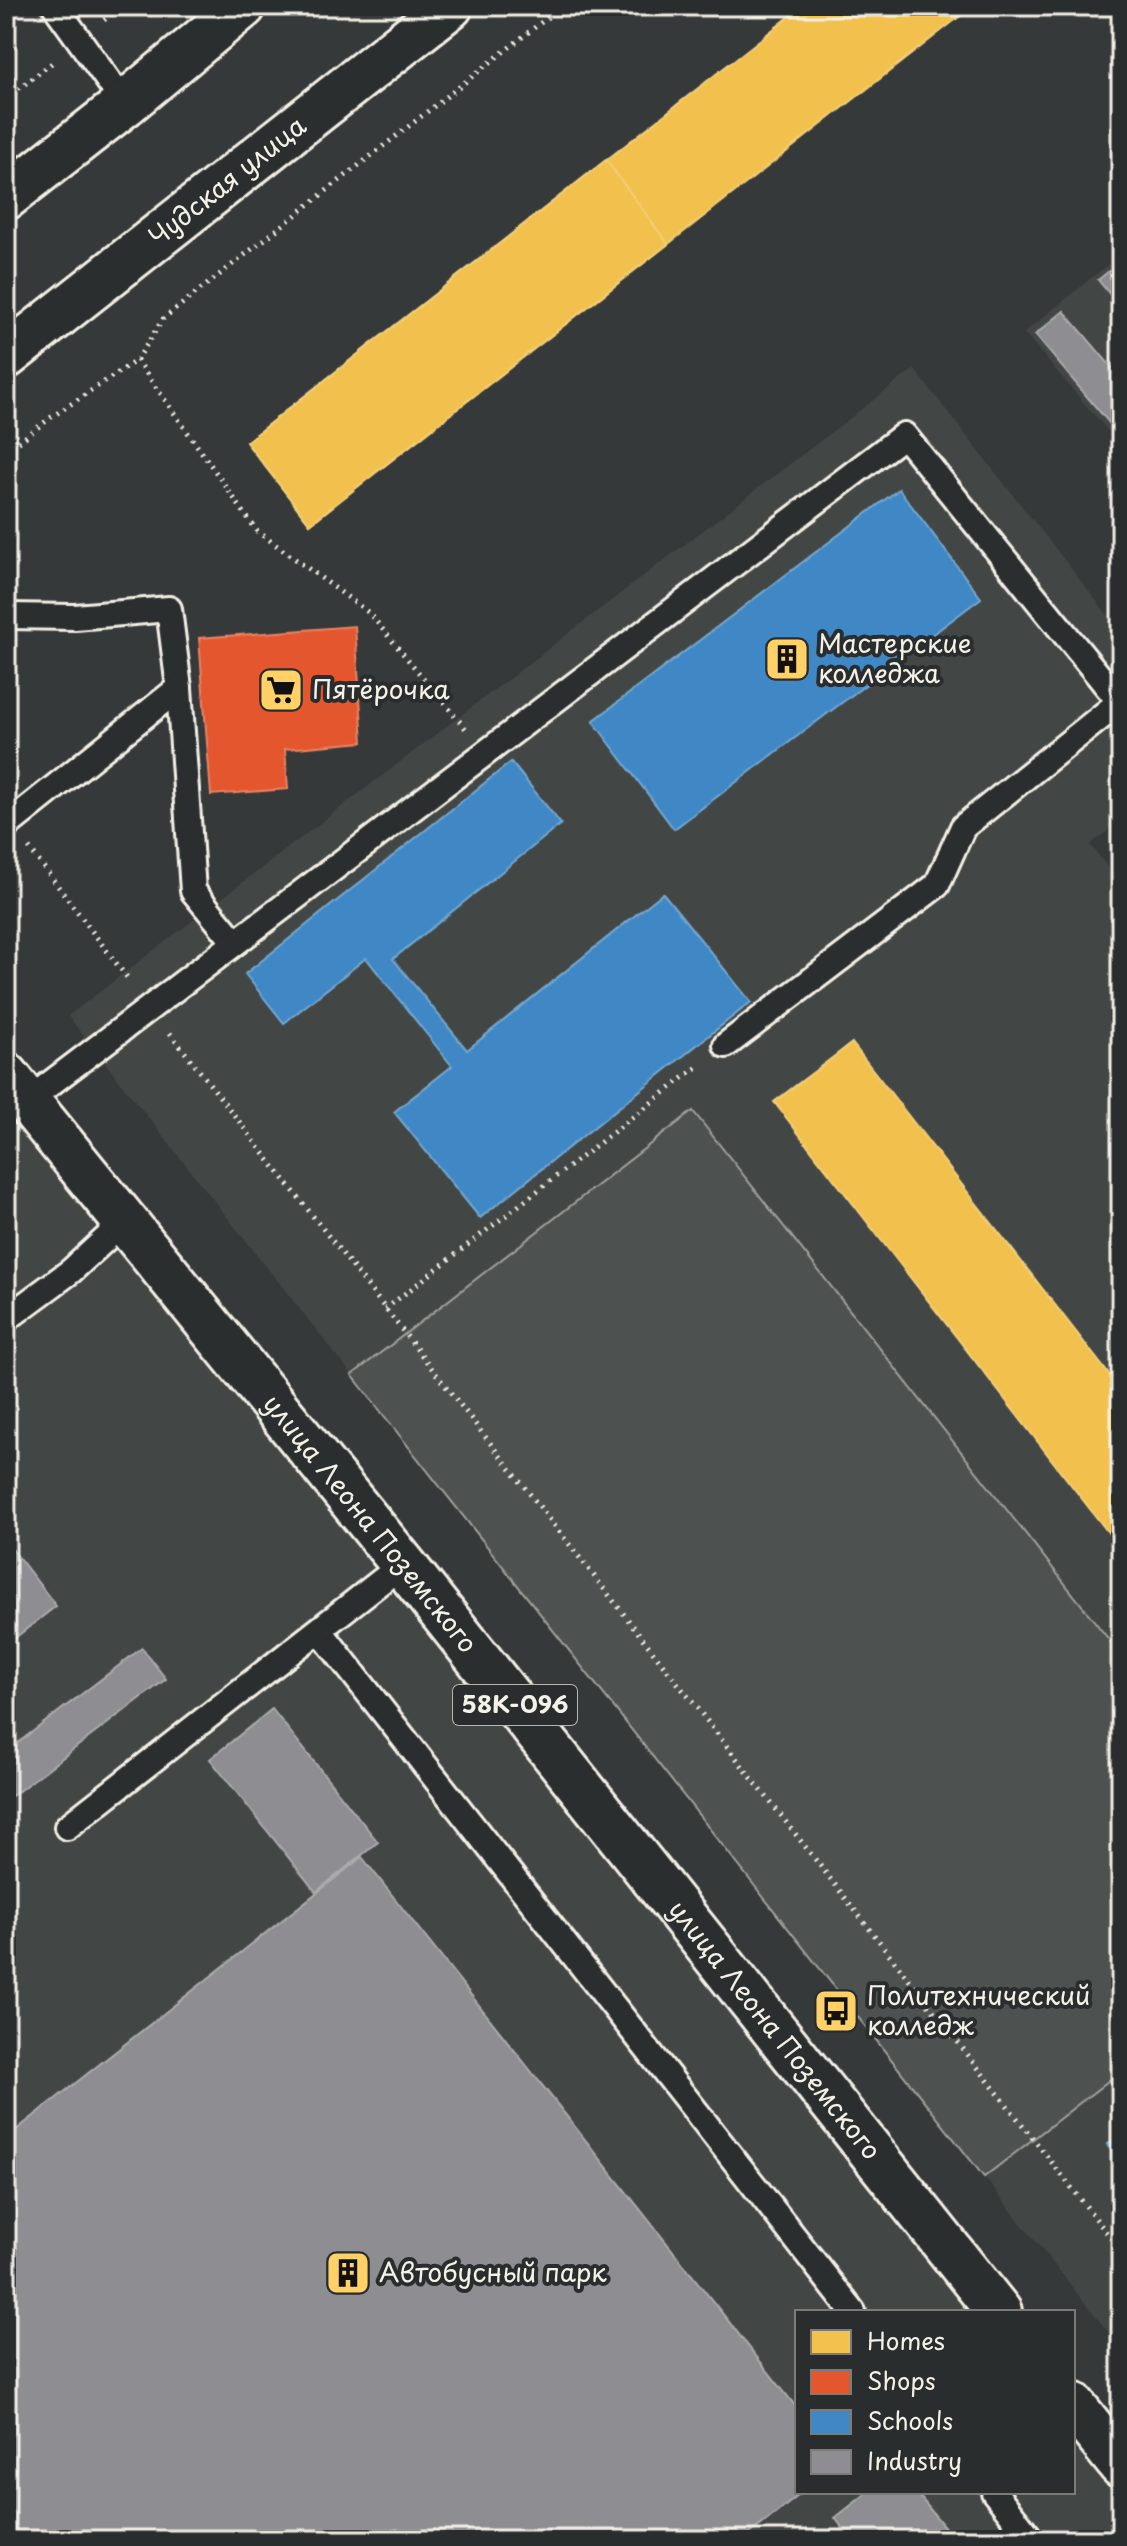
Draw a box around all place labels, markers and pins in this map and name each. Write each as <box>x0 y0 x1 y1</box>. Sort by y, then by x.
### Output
place label: Мастерские колледжа <box>818 623 972 692</box>
building icon: Мастерские колледжа <box>763 635 811 683</box>
supermarket icon: Пятёрочка <box>257 666 305 714</box>
place label: Пятёрочка <box>312 669 450 708</box>
place label: Политехнический колледж <box>867 1975 1090 2044</box>
bus stop icon: Политехнический колледж <box>812 1987 860 2035</box>
building icon: Автобусный парк <box>324 2249 372 2297</box>
place label: Автобусный парк <box>379 2252 607 2291</box>

